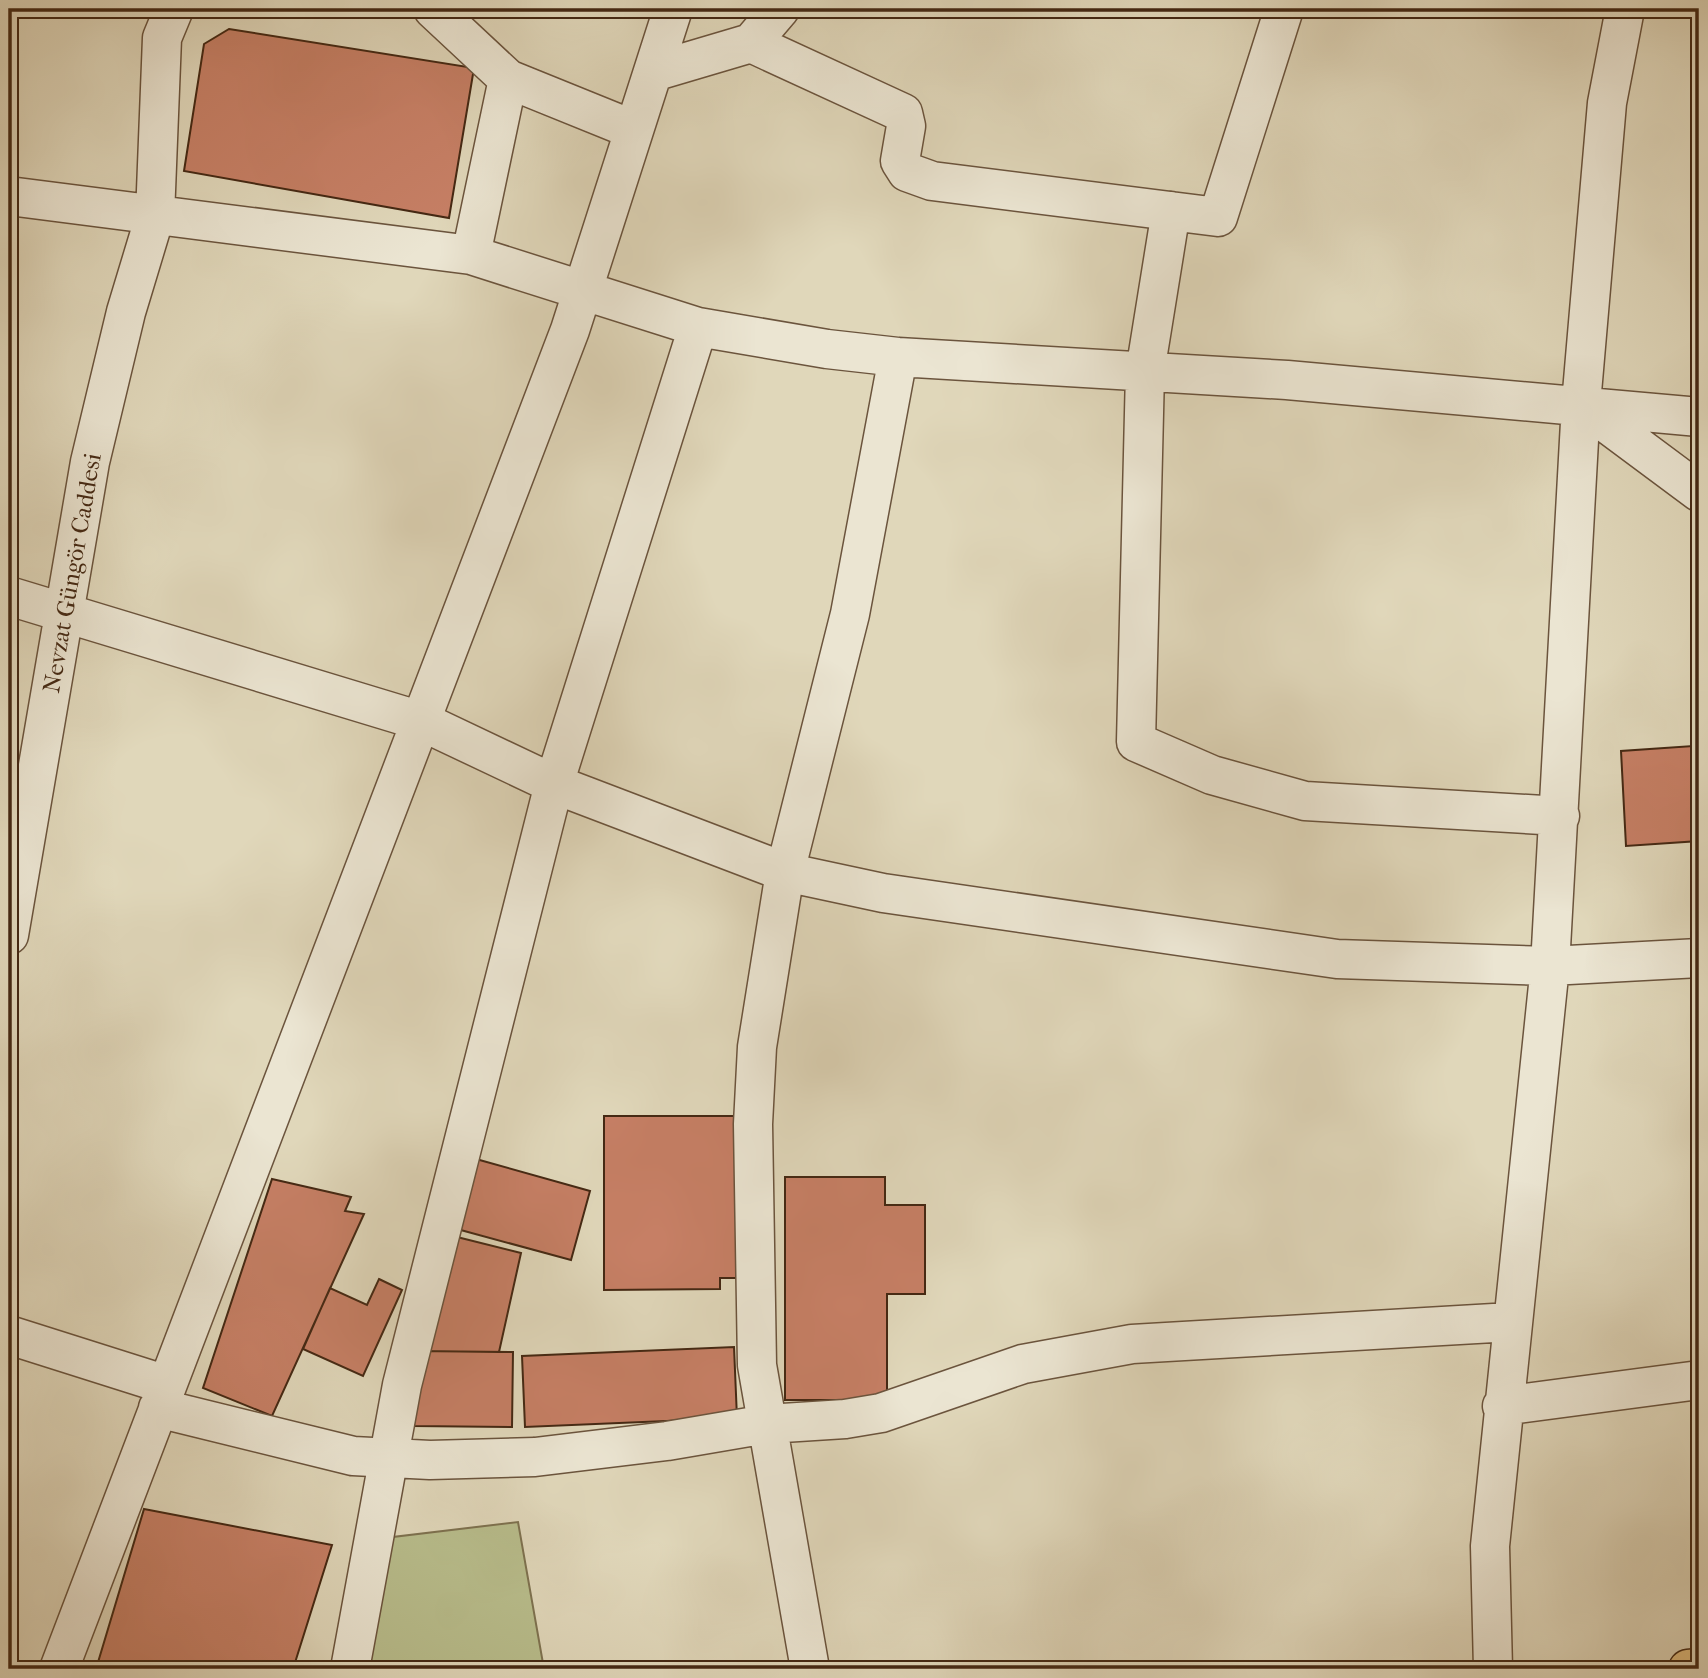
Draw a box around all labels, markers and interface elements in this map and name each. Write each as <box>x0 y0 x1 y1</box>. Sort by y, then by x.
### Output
street label: Nevzat Güngör Caddesi <box>37 451 107 695</box>

